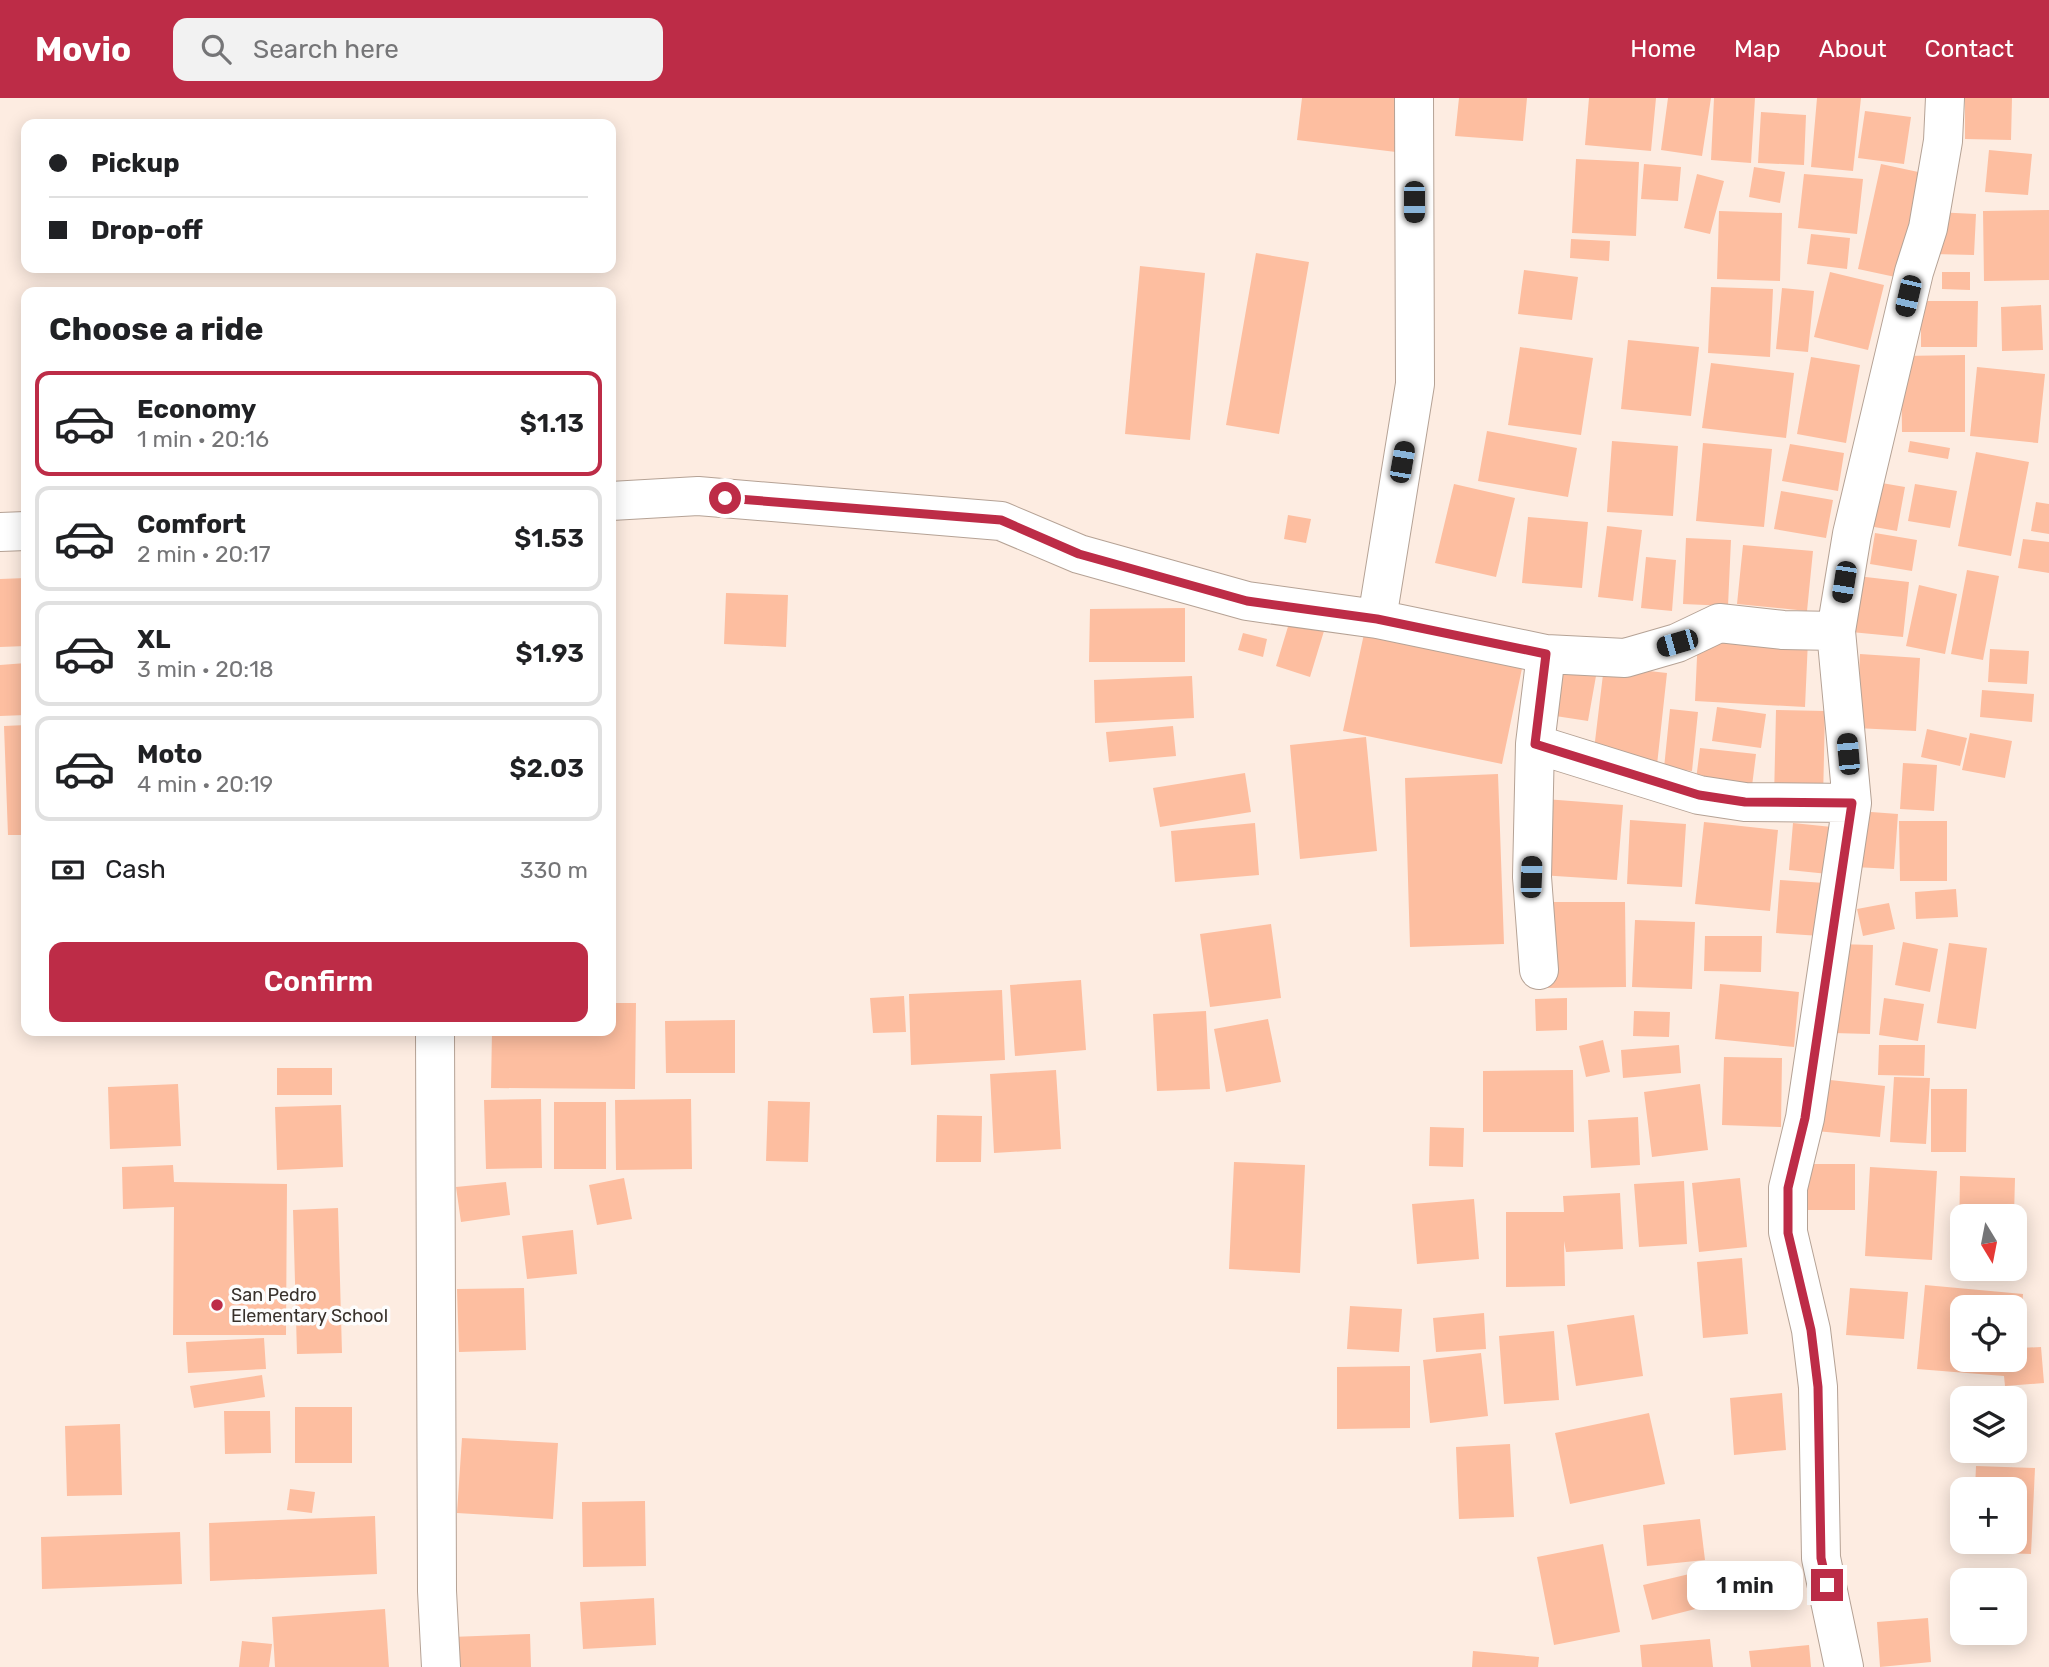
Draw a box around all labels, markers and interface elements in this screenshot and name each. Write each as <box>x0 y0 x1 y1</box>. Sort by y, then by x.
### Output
search box <box>173 18 663 81</box>
text: Movio <box>35 30 131 69</box>
icon: search <box>197 30 235 68</box>
text: Search here <box>253 34 399 65</box>
text: Home <box>1630 35 1696 63</box>
text: Map <box>1734 35 1781 63</box>
text: About <box>1819 35 1887 63</box>
text: Contact <box>1925 35 2014 63</box>
text: Pickup <box>91 148 180 179</box>
car <box>1404 181 1425 223</box>
text: Drop-off <box>91 215 203 246</box>
car <box>1894 273 1923 319</box>
text: Choose a ride <box>49 310 263 348</box>
icon: car <box>53 392 116 455</box>
text: Economy <box>137 394 256 425</box>
text: $1.13 <box>520 408 584 439</box>
text: 1 min · 20:16 <box>137 425 269 453</box>
car <box>1389 439 1416 485</box>
route start <box>709 482 741 514</box>
icon: car <box>53 507 116 570</box>
text: Comfort <box>137 509 246 540</box>
text: $1.53 <box>514 523 584 554</box>
text: 2 min · 20:17 <box>137 540 271 568</box>
car <box>1831 560 1858 604</box>
icon: car <box>53 622 116 685</box>
text: XL <box>137 624 170 655</box>
car <box>1654 627 1701 659</box>
text: $1.93 <box>516 638 584 669</box>
text: 3 min · 20:18 <box>137 655 274 683</box>
car <box>1836 732 1861 776</box>
icon: car <box>53 737 116 800</box>
text: Moto <box>137 739 202 770</box>
text: $2.03 <box>509 753 584 784</box>
text: 4 min · 20:19 <box>137 770 273 798</box>
icon: cash <box>49 851 87 889</box>
text: Cash <box>105 854 166 885</box>
text: 330 m <box>520 856 588 884</box>
car <box>1520 856 1543 898</box>
button: Confirm <box>49 942 588 1022</box>
north arrow <box>1950 1204 2026 1281</box>
map controls <box>1950 1204 2027 1645</box>
place label: San Pedro Elementary School <box>231 1284 388 1327</box>
button: locate <box>1950 1295 2027 1372</box>
marker: San Pedro Elementary School <box>209 1297 225 1313</box>
button: layers <box>1950 1386 2027 1463</box>
button: + <box>1950 1477 2027 1554</box>
callout: 1 min <box>1687 1560 1802 1610</box>
button: − <box>1950 1568 2027 1645</box>
route end <box>1811 1569 1843 1601</box>
text: 1 min <box>1716 1571 1774 1599</box>

